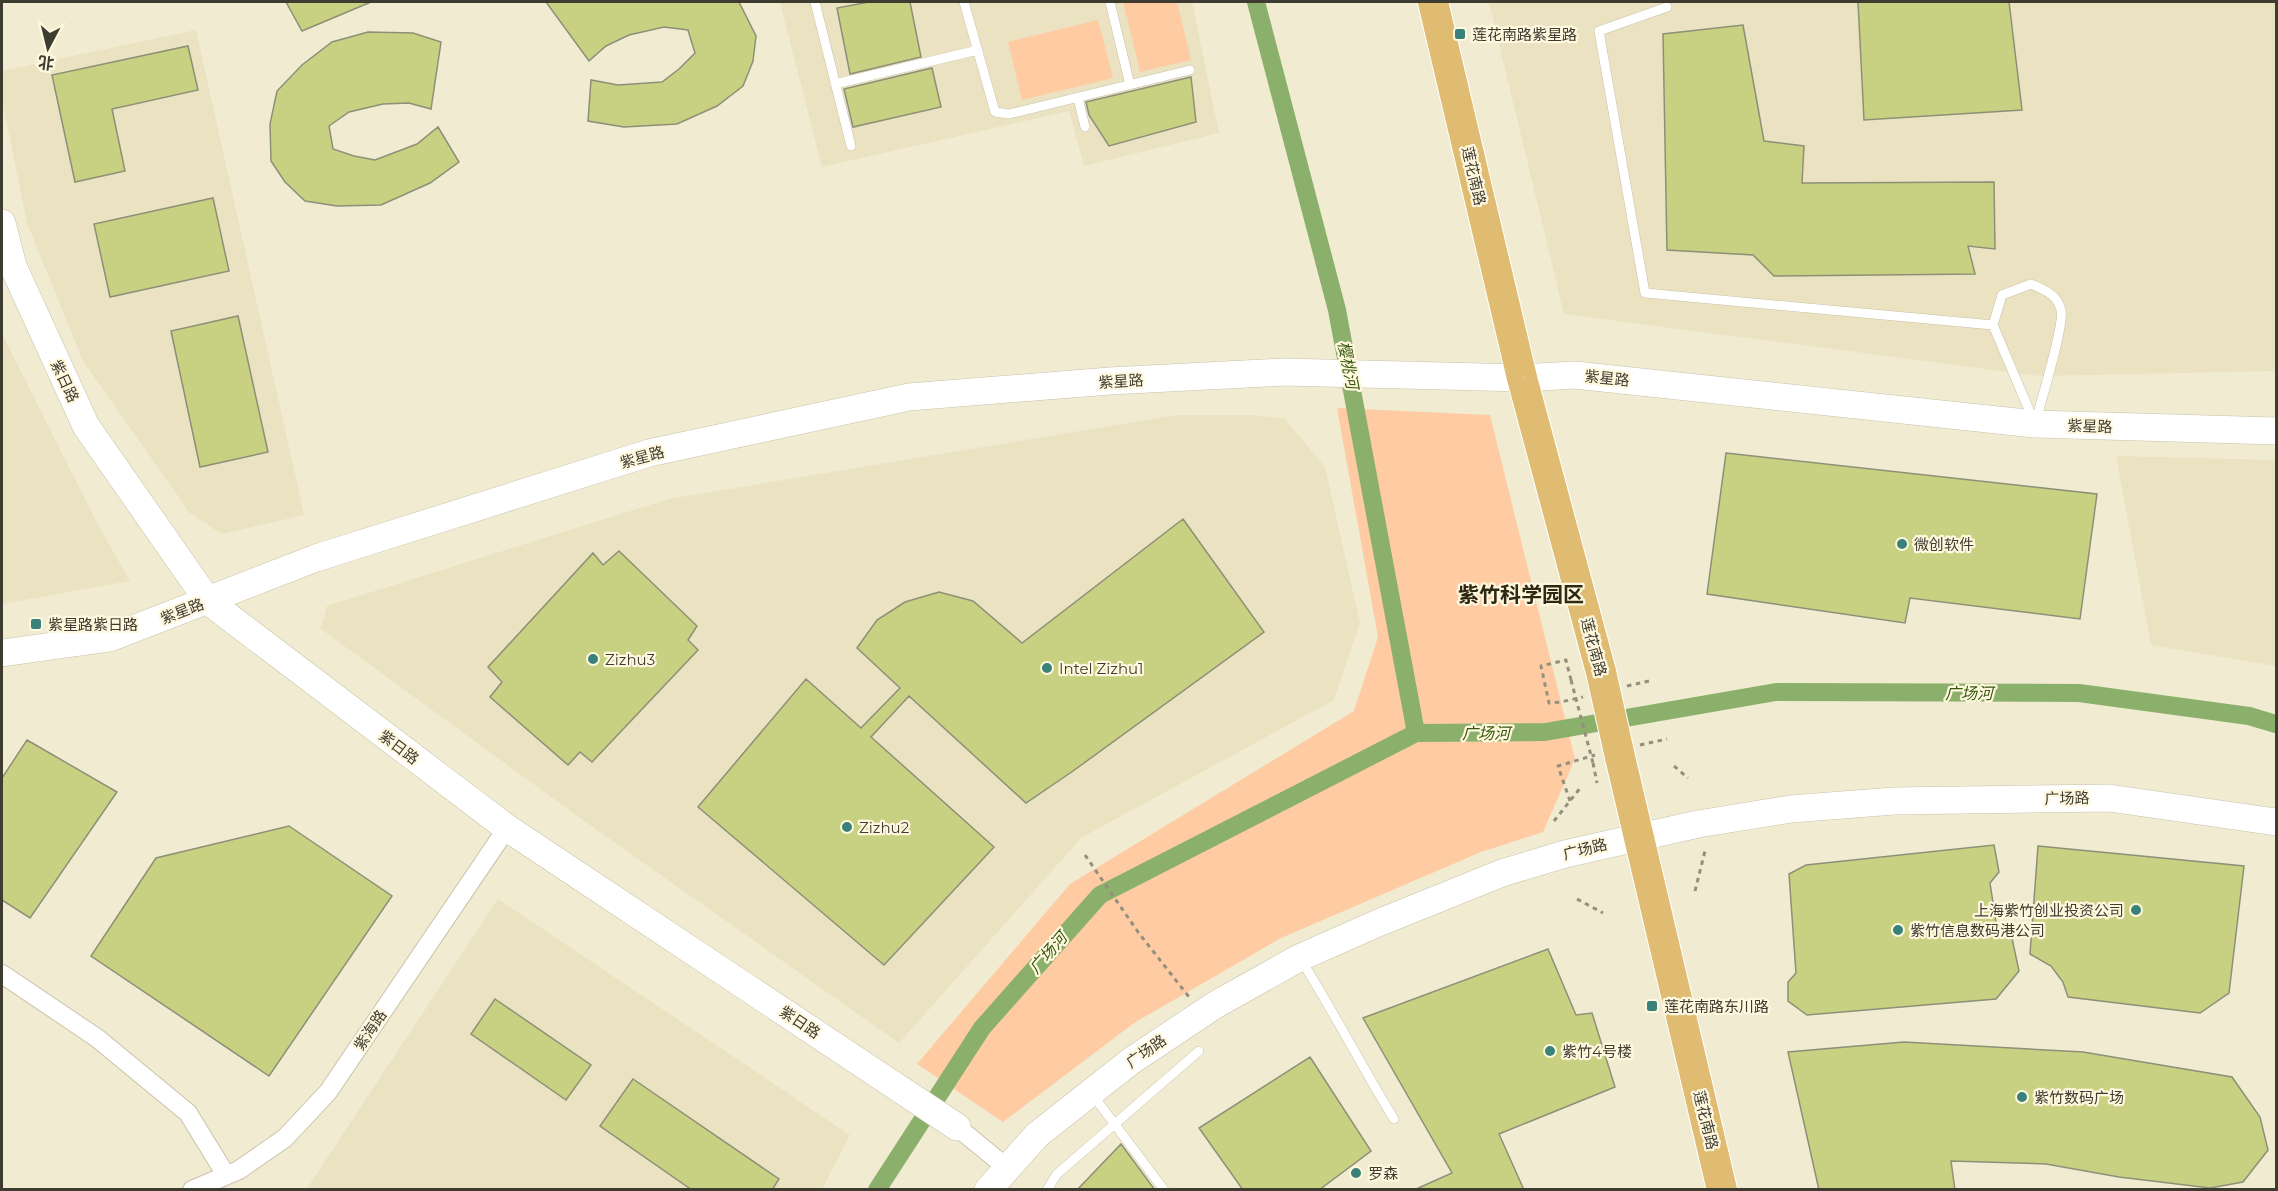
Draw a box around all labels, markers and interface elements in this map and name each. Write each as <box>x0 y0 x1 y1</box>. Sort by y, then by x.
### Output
north arrow <box>18 18 78 78</box>
place label: 莲花南路紫星路 <box>1472 25 1577 44</box>
marker: 莲花南路紫星路 <box>1453 27 1467 41</box>
text: 北 <box>37 52 55 73</box>
street label: 莲花南路 <box>1458 145 1490 207</box>
water label: 樱桃河 <box>1334 340 1362 393</box>
street label: 紫日路 <box>47 357 83 405</box>
street label: 紫星路 <box>1584 366 1630 390</box>
street label: 紫星路 <box>1098 370 1144 392</box>
street label: 紫星路 <box>2067 416 2113 436</box>
street label: 紫星路 <box>618 442 666 472</box>
place label: 微创软件 <box>1914 535 1974 554</box>
marker: 微创软件 <box>1895 537 1909 551</box>
district label: 紫竹科学园区 <box>1458 582 1584 607</box>
street label: 紫星路 <box>158 594 206 628</box>
place label: 紫星路紫日路 <box>48 615 138 634</box>
street label: 莲花南路 <box>1577 616 1611 678</box>
marker: 紫星路紫日路 <box>29 617 43 631</box>
place label: Zizhu3 <box>605 650 655 669</box>
marker: Zizhu3 <box>586 652 600 666</box>
place label: Intel Zizhu1 <box>1059 659 1144 678</box>
marker: Intel Zizhu1 <box>1040 661 1054 675</box>
water label: 广场河 <box>1945 684 1996 703</box>
water label: 广场河 <box>1462 724 1513 743</box>
street label: 紫日路 <box>375 726 423 768</box>
street label: 广场路 <box>2044 788 2090 808</box>
place label: Zizhu2 <box>859 818 909 837</box>
marker: Zizhu2 <box>840 820 854 834</box>
street label: 广场路 <box>1561 834 1609 864</box>
place label: 上海紫竹创业投资公司 <box>1974 901 2124 920</box>
marker: 上海紫竹创业投资公司 <box>2129 903 2143 917</box>
place label: 紫竹信息数码港公司 <box>1910 921 2045 940</box>
marker: 紫竹信息数码港公司 <box>1891 923 1905 937</box>
water label: 广场河 <box>1025 926 1073 977</box>
place label: 莲花南路东川路 <box>1664 997 1769 1016</box>
marker: 莲花南路东川路 <box>1645 999 1659 1013</box>
street label: 紫日路 <box>776 1002 824 1042</box>
street label: 紫海路 <box>350 1006 390 1054</box>
street label: 广场路 <box>1122 1030 1170 1072</box>
place label: 紫竹4号楼 <box>1562 1042 1632 1061</box>
marker: 紫竹4号楼 <box>1543 1044 1557 1058</box>
place label: 紫竹数码广场 <box>2034 1088 2124 1107</box>
street label: 莲花南路 <box>1690 1089 1722 1151</box>
marker: 紫竹数码广场 <box>2015 1090 2029 1104</box>
place label: 罗森 <box>1368 1164 1398 1183</box>
marker: 罗森 <box>1349 1166 1363 1180</box>

